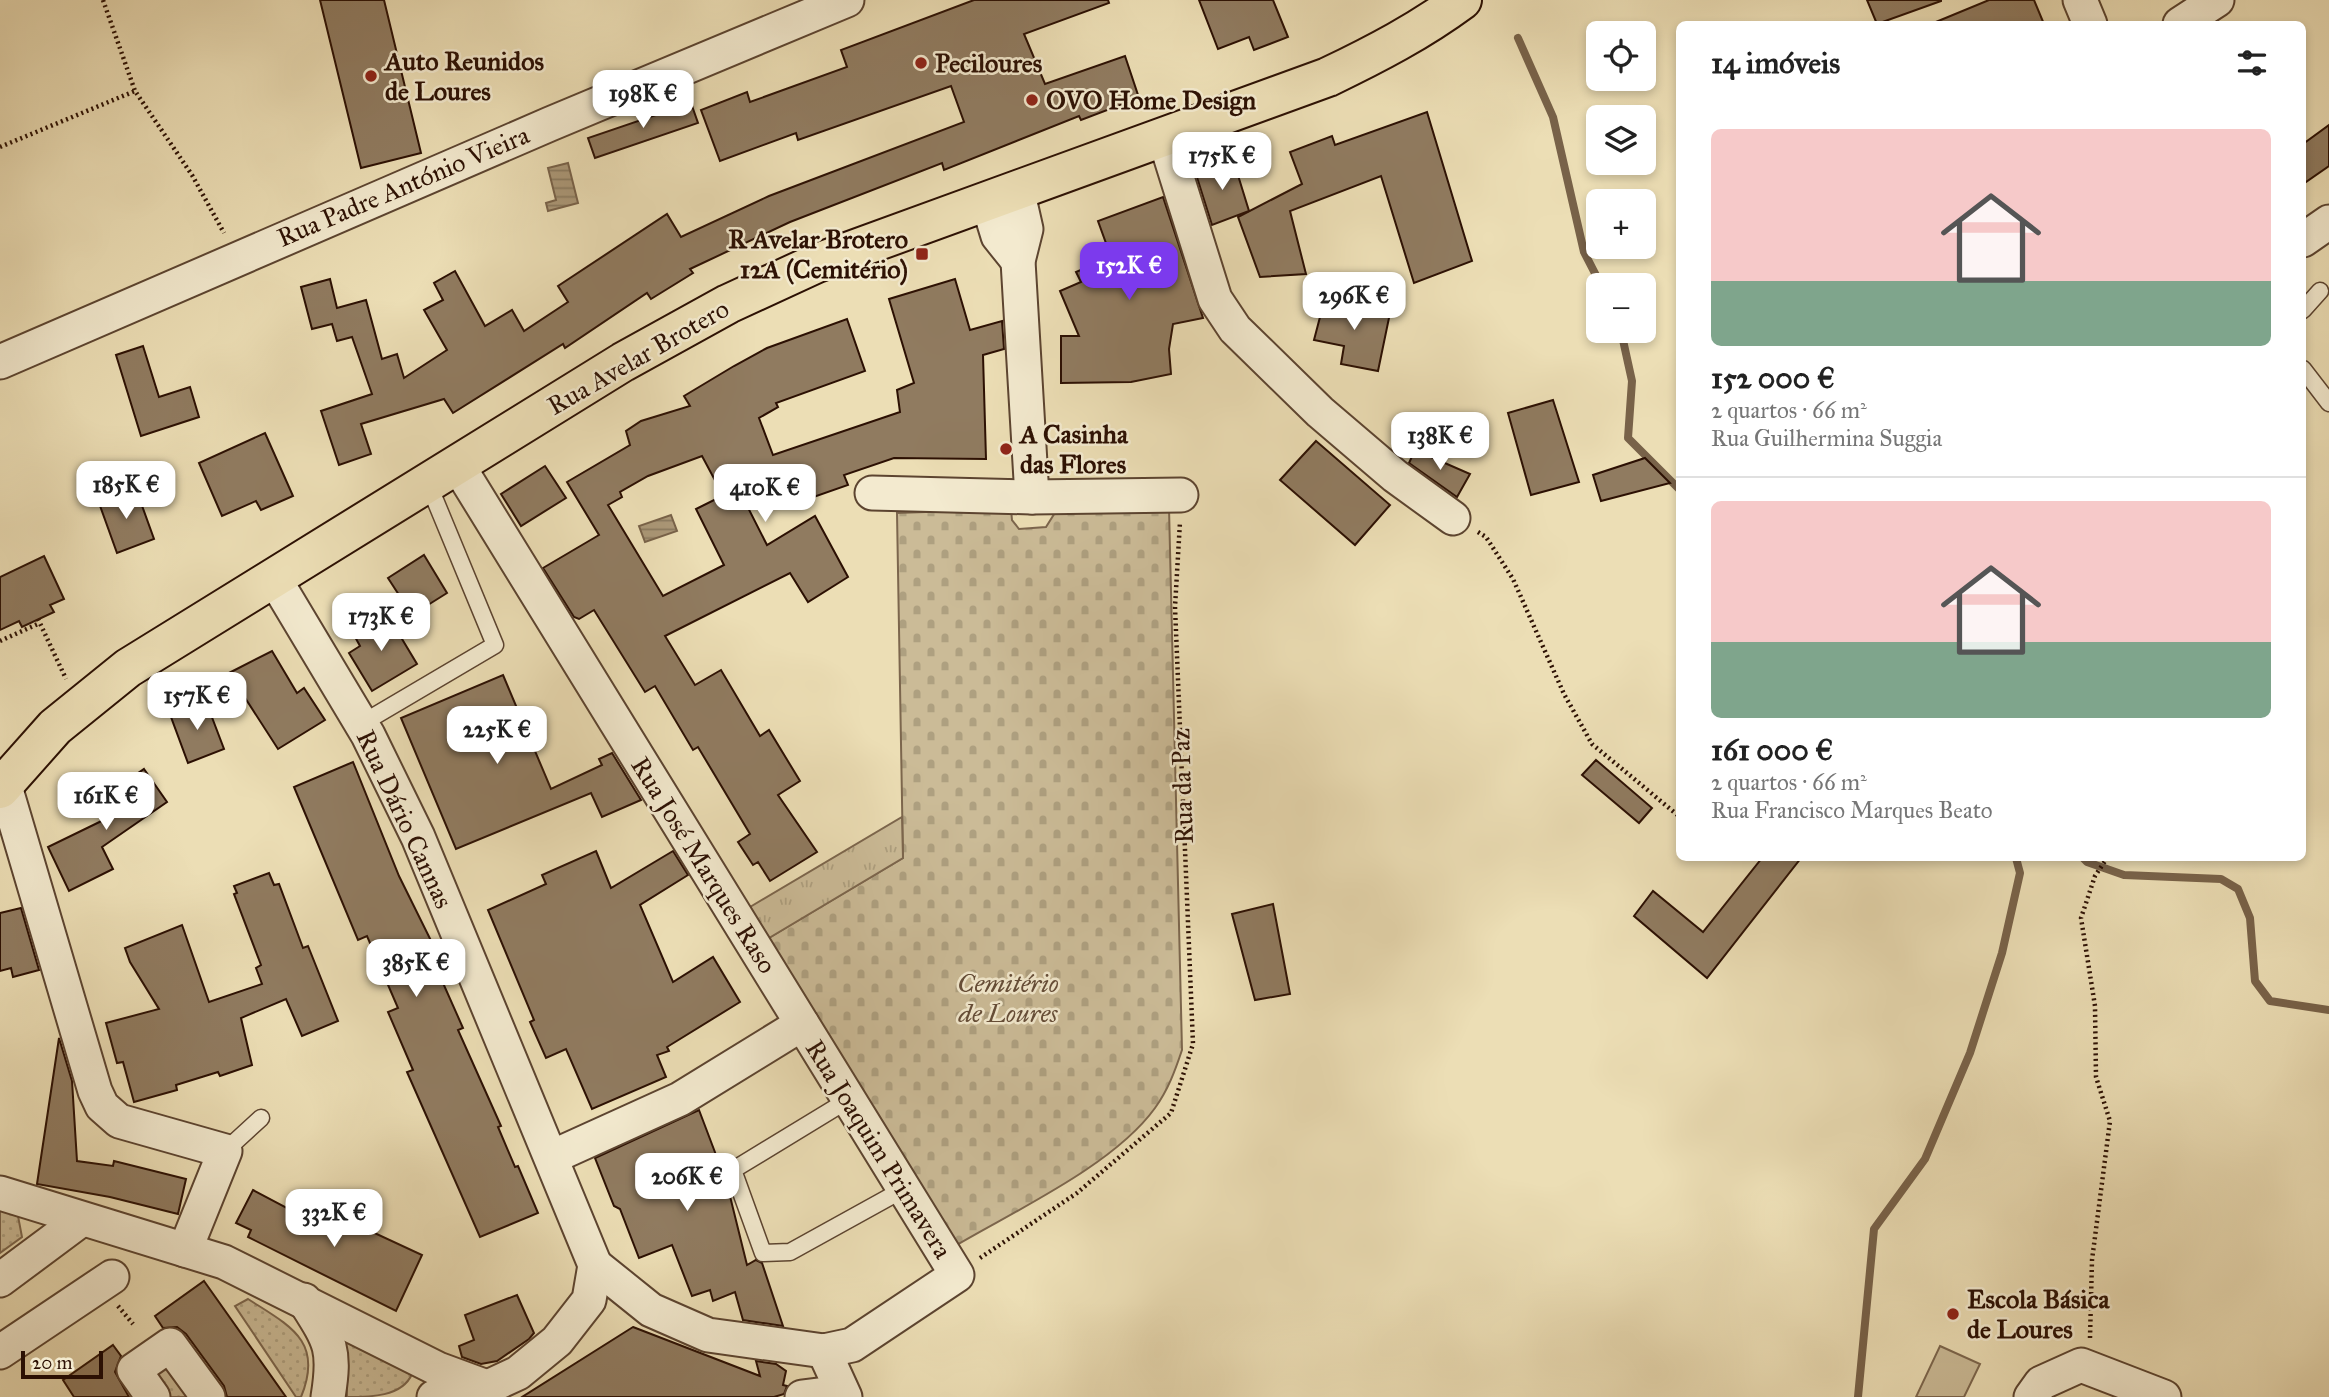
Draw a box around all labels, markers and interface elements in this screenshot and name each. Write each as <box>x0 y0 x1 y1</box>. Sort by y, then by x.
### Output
map controls <box>1586 21 1656 343</box>
button: locate <box>1586 21 1656 91</box>
icon: filters <box>2233 44 2271 82</box>
place label: Auto Reunidos de Loures <box>383 45 544 107</box>
text: 14 imóveis <box>1711 45 1840 81</box>
place label: Peciloures <box>935 47 1043 79</box>
marker: Peciloures <box>913 55 929 71</box>
marker: Auto Reunidos de Loures <box>363 68 379 84</box>
pin: 198K € <box>586 71 700 130</box>
text: 198K € <box>609 79 677 107</box>
place label: OVO Home Design <box>1046 84 1256 117</box>
marker: OVO Home Design <box>1024 92 1040 108</box>
button: layers <box>1586 105 1656 175</box>
street label: Rua Padre António Vieira <box>272 118 534 254</box>
pin: 175K € <box>1165 132 1279 192</box>
text: 175K € <box>1188 141 1256 169</box>
icon: home <box>1928 175 2054 301</box>
button: + <box>1586 189 1656 259</box>
place label: R Avelar Brotero 12A (Cemitério) <box>728 223 908 286</box>
pin: 152K € <box>1072 243 1186 302</box>
marker: R Avelar Brotero 12A (Cemitério) <box>914 246 930 262</box>
text: 152K € <box>1096 251 1162 279</box>
pin: 296K € <box>1297 272 1411 332</box>
button: − <box>1586 273 1656 343</box>
text: 296K € <box>1319 281 1389 309</box>
street label: Rua Avelar Brotero <box>542 292 734 422</box>
text: 152 000 € <box>1711 360 1835 396</box>
text: 2 quartos · 66 m² <box>1711 396 1867 424</box>
pin: 138K € <box>1383 412 1497 472</box>
place label: A Casinha das Flores <box>1018 418 1129 480</box>
text: 138K € <box>1407 421 1473 449</box>
text: Rua Guilhermina Suggia <box>1711 424 1942 452</box>
marker: A Casinha das Flores <box>998 441 1014 457</box>
pin: 185K € <box>69 462 183 521</box>
pin: 410K € <box>708 464 822 524</box>
text: 185K € <box>92 470 160 498</box>
text: 410K € <box>730 473 800 501</box>
icon: home <box>1928 547 2054 673</box>
pin: 173K € <box>324 594 438 653</box>
text: 173K € <box>348 602 414 630</box>
pin: 157K € <box>140 672 254 732</box>
text: 157K € <box>163 681 231 709</box>
pin: 225K € <box>440 706 554 766</box>
text: 225K € <box>463 715 531 743</box>
street label: Rua Dário Cannas <box>350 725 460 913</box>
street label: Rua da Paz <box>1164 728 1200 844</box>
text: 161 000 € <box>1711 732 1833 768</box>
street label: Rua José Marques Raso <box>624 751 784 979</box>
text: 2 quartos · 66 m² <box>1711 768 1867 796</box>
pin: 161K € <box>49 772 163 832</box>
text: 161K € <box>74 781 138 809</box>
text: Rua Francisco Marques Beato <box>1711 796 1993 824</box>
pin: 385K € <box>359 940 473 999</box>
text: 385K € <box>382 948 450 976</box>
park label: Cemitério de Loures <box>957 967 1059 1029</box>
street label: Rua Joaquim Primavera <box>799 1034 959 1264</box>
pin: 206K € <box>630 1154 744 1213</box>
text: 206K € <box>651 1162 723 1190</box>
pin: 332K € <box>277 1190 391 1249</box>
text: 332K € <box>302 1198 366 1226</box>
place label: Escola Básica de Loures <box>1967 1283 2111 1345</box>
marker: Escola Básica de Loures <box>1945 1306 1961 1322</box>
scale bar <box>21 1348 103 1380</box>
text: 20 m <box>32 1351 73 1374</box>

